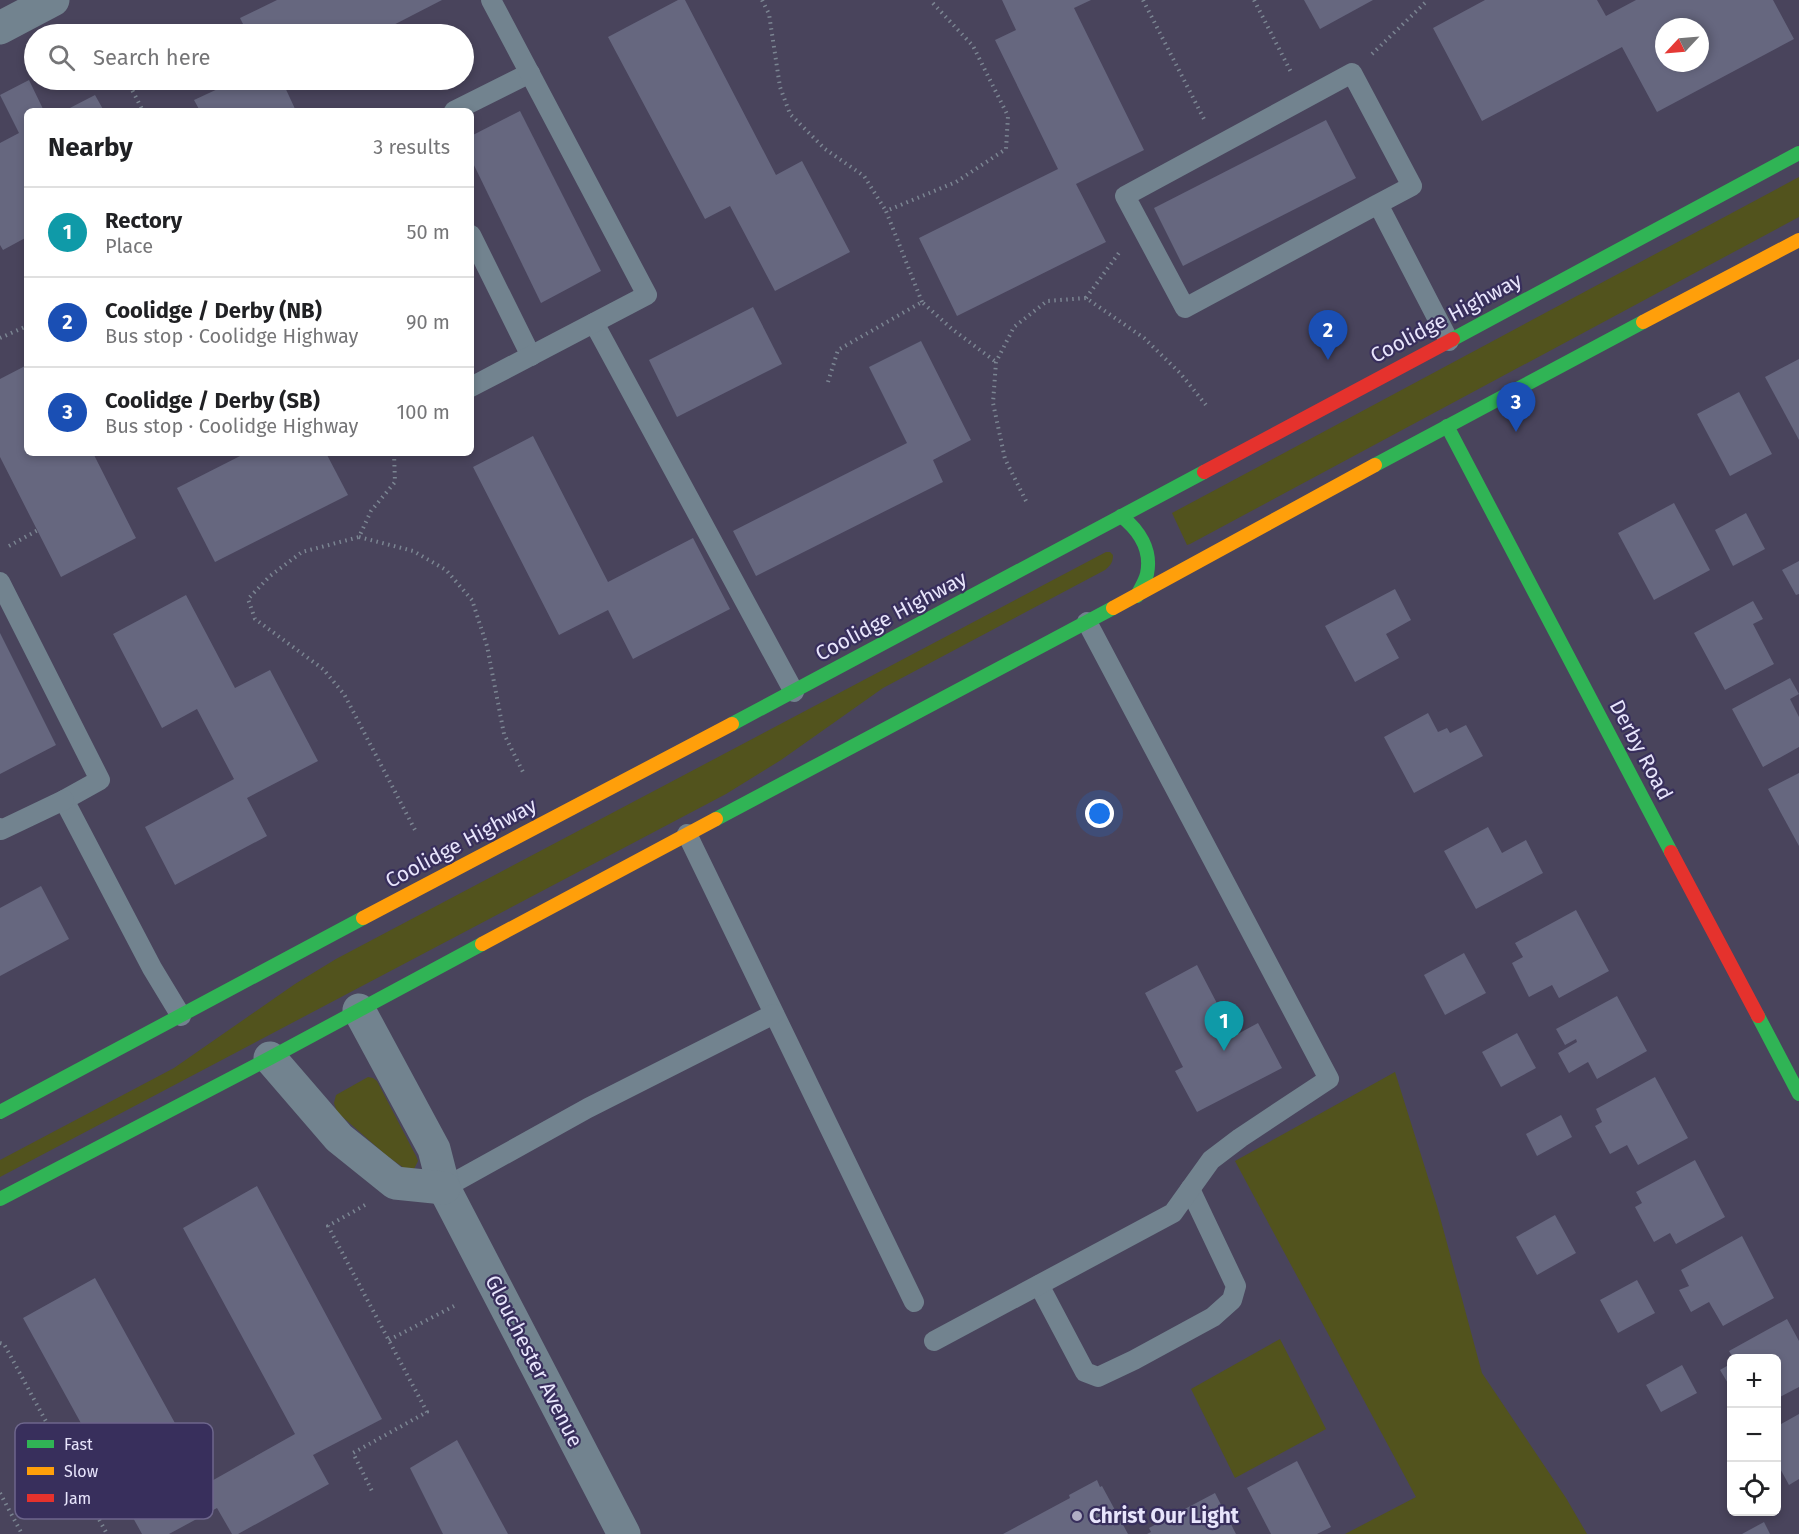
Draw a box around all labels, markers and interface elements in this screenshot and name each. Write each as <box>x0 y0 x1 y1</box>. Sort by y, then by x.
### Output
north arrow <box>1655 18 1709 72</box>
search box <box>24 24 474 90</box>
icon: search <box>45 41 78 74</box>
text: Search here <box>93 44 211 71</box>
text: Nearby <box>48 132 133 163</box>
text: 3 results <box>373 135 450 159</box>
text: Rectory <box>105 207 182 234</box>
text: 1 <box>63 220 72 244</box>
text: 50 m <box>406 220 450 244</box>
text: Place <box>105 234 153 258</box>
street label: Coolidge Highway <box>1366 267 1527 369</box>
text: Coolidge / Derby (NB) <box>105 297 322 324</box>
text: 2 <box>62 310 73 334</box>
text: 90 m <box>406 310 450 334</box>
pin: 2 <box>1308 310 1348 360</box>
text: Bus stop · Coolidge Highway <box>105 324 358 348</box>
pin: 3 <box>1496 382 1536 432</box>
text: Coolidge / Derby (SB) <box>105 387 320 414</box>
text: 3 <box>62 400 73 424</box>
text: 100 m <box>397 400 450 424</box>
text: Bus stop · Coolidge Highway <box>105 414 358 438</box>
street label: Coolidge Highway <box>811 565 972 667</box>
street label: Derby Road <box>1604 695 1678 805</box>
street label: Coolidge Highway <box>381 792 542 894</box>
your location <box>1085 799 1114 828</box>
pin: 1 <box>1204 1002 1244 1051</box>
street label: Glouchester Avenue <box>479 1271 589 1451</box>
map controls <box>1727 1354 1781 1516</box>
button: + <box>1727 1354 1781 1408</box>
button: − <box>1727 1408 1781 1462</box>
legend <box>15 1423 213 1519</box>
text: Fast <box>64 1435 93 1454</box>
text: Slow <box>64 1462 99 1481</box>
button: locate <box>1727 1462 1781 1516</box>
text: Jam <box>64 1489 91 1508</box>
place label: Christ Our Light <box>1089 1503 1240 1529</box>
marker: Christ Our Light <box>1070 1509 1084 1523</box>

